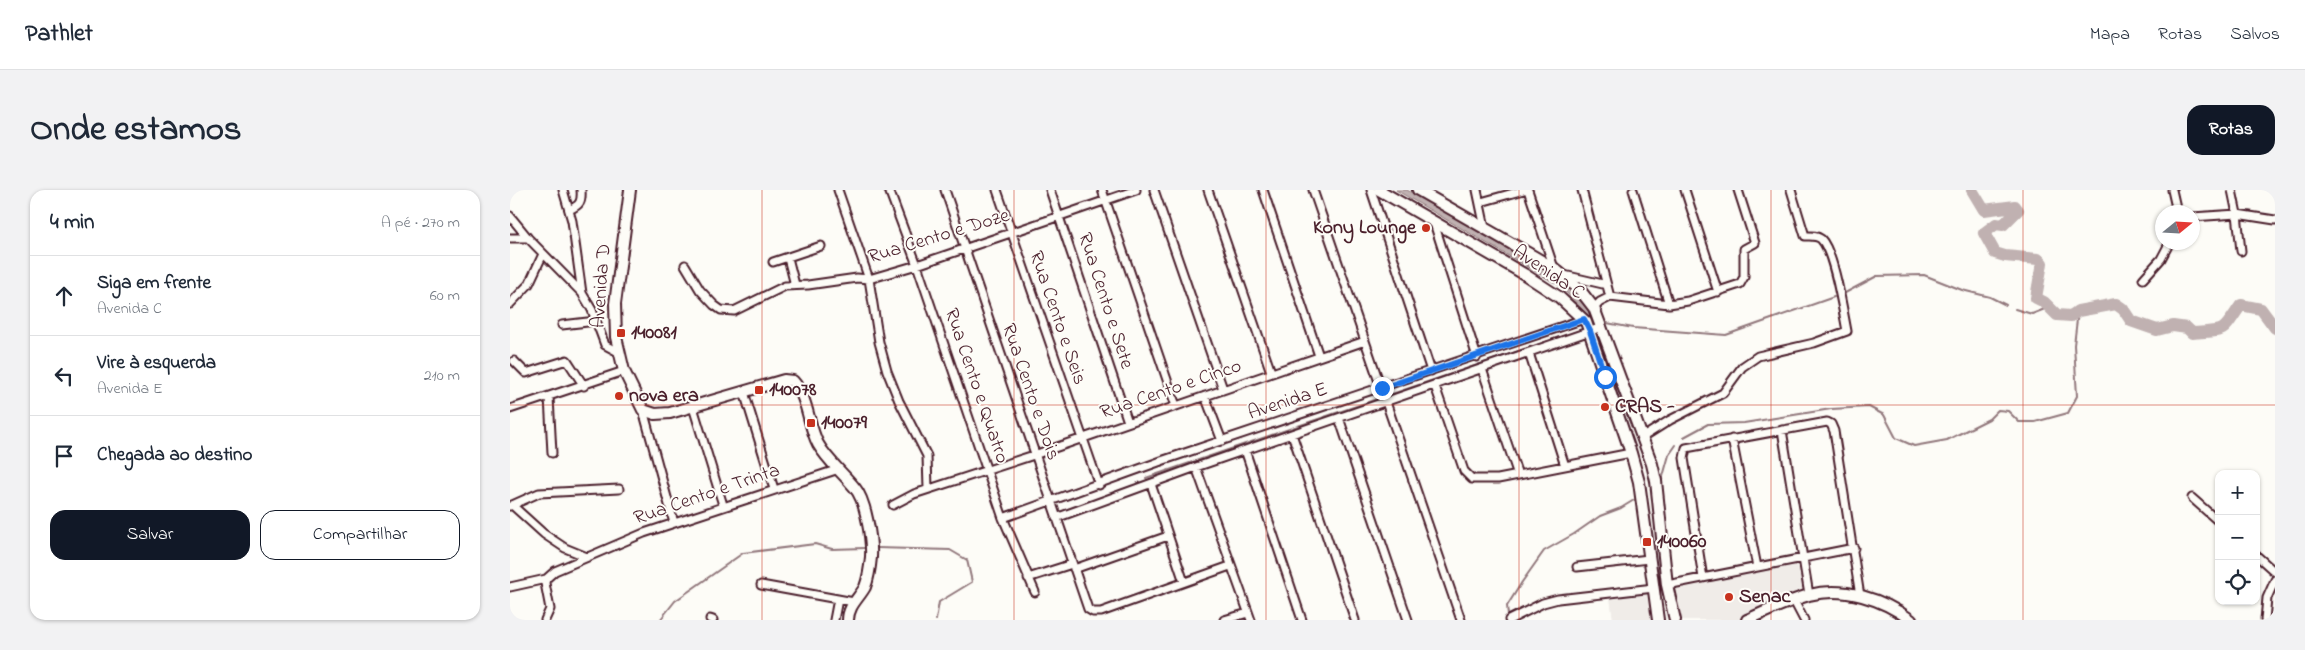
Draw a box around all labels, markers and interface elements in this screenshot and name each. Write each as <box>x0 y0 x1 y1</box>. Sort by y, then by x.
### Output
text: Pathlet <box>25 17 93 52</box>
text: Mapa <box>2090 22 2130 48</box>
text: Rotas <box>2158 22 2202 48</box>
text: Salvos <box>2230 22 2280 48</box>
text: Onde estamos <box>30 105 242 156</box>
button: Rotas <box>2187 105 2275 155</box>
street label: Rua Cento e Doze <box>865 202 1013 272</box>
north arrow <box>2155 205 2200 250</box>
text: 4 min <box>50 208 94 238</box>
text: A pé · 270 m <box>381 211 460 235</box>
place label: Kony Lounge <box>1313 214 1417 244</box>
marker: Kony Lounge <box>1420 222 1432 234</box>
street label: Rua Cento e Sete <box>1069 229 1141 373</box>
street label: Avenida C <box>1506 238 1590 308</box>
street label: Avenida D <box>585 243 619 329</box>
street label: Rua Cento e Seis <box>1021 247 1093 389</box>
text: Siga em frente <box>97 270 211 297</box>
icon: ahead <box>50 282 78 310</box>
text: 60 m <box>430 284 460 308</box>
text: Avenida C <box>97 297 162 321</box>
street label: Rua Cento e Quatro <box>936 304 1016 468</box>
place label: 140081 <box>631 319 677 348</box>
street label: Rua Cento e Dois <box>993 320 1067 464</box>
marker: 140081 <box>615 327 627 339</box>
text: Vire à esquerda <box>97 350 216 377</box>
street label: Rua Cento e Cinco <box>1096 352 1246 428</box>
icon: left <box>50 362 78 390</box>
text: 210 m <box>424 364 460 388</box>
route start <box>1594 366 1617 389</box>
place label: 140078 <box>769 376 817 405</box>
street label: Avenida E <box>1244 376 1332 428</box>
text: Avenida E <box>97 377 163 401</box>
route end <box>1371 377 1394 400</box>
place label: nova era <box>629 382 699 411</box>
marker: 140078 <box>753 384 765 396</box>
marker: nova era <box>613 390 625 402</box>
place label: CRAS - <box>1615 393 1675 422</box>
marker: CRAS - <box>1599 401 1611 413</box>
place label: 140079 <box>821 409 868 438</box>
marker: 140079 <box>805 417 817 429</box>
icon: arrive <box>50 442 78 470</box>
text: Chegada ao destino <box>97 442 252 469</box>
street label: Rua Cento e Trinta <box>630 456 784 534</box>
map controls <box>2215 470 2260 605</box>
button: + <box>2215 470 2260 515</box>
button: Salvar <box>50 510 250 560</box>
button: Compartilhar <box>260 510 460 560</box>
button: − <box>2215 515 2260 560</box>
place label: 140060 <box>1657 528 1707 557</box>
marker: 140060 <box>1641 536 1653 548</box>
button: locate <box>2215 560 2260 605</box>
place label: Senac <box>1739 583 1791 612</box>
marker: Senac <box>1723 591 1735 603</box>

